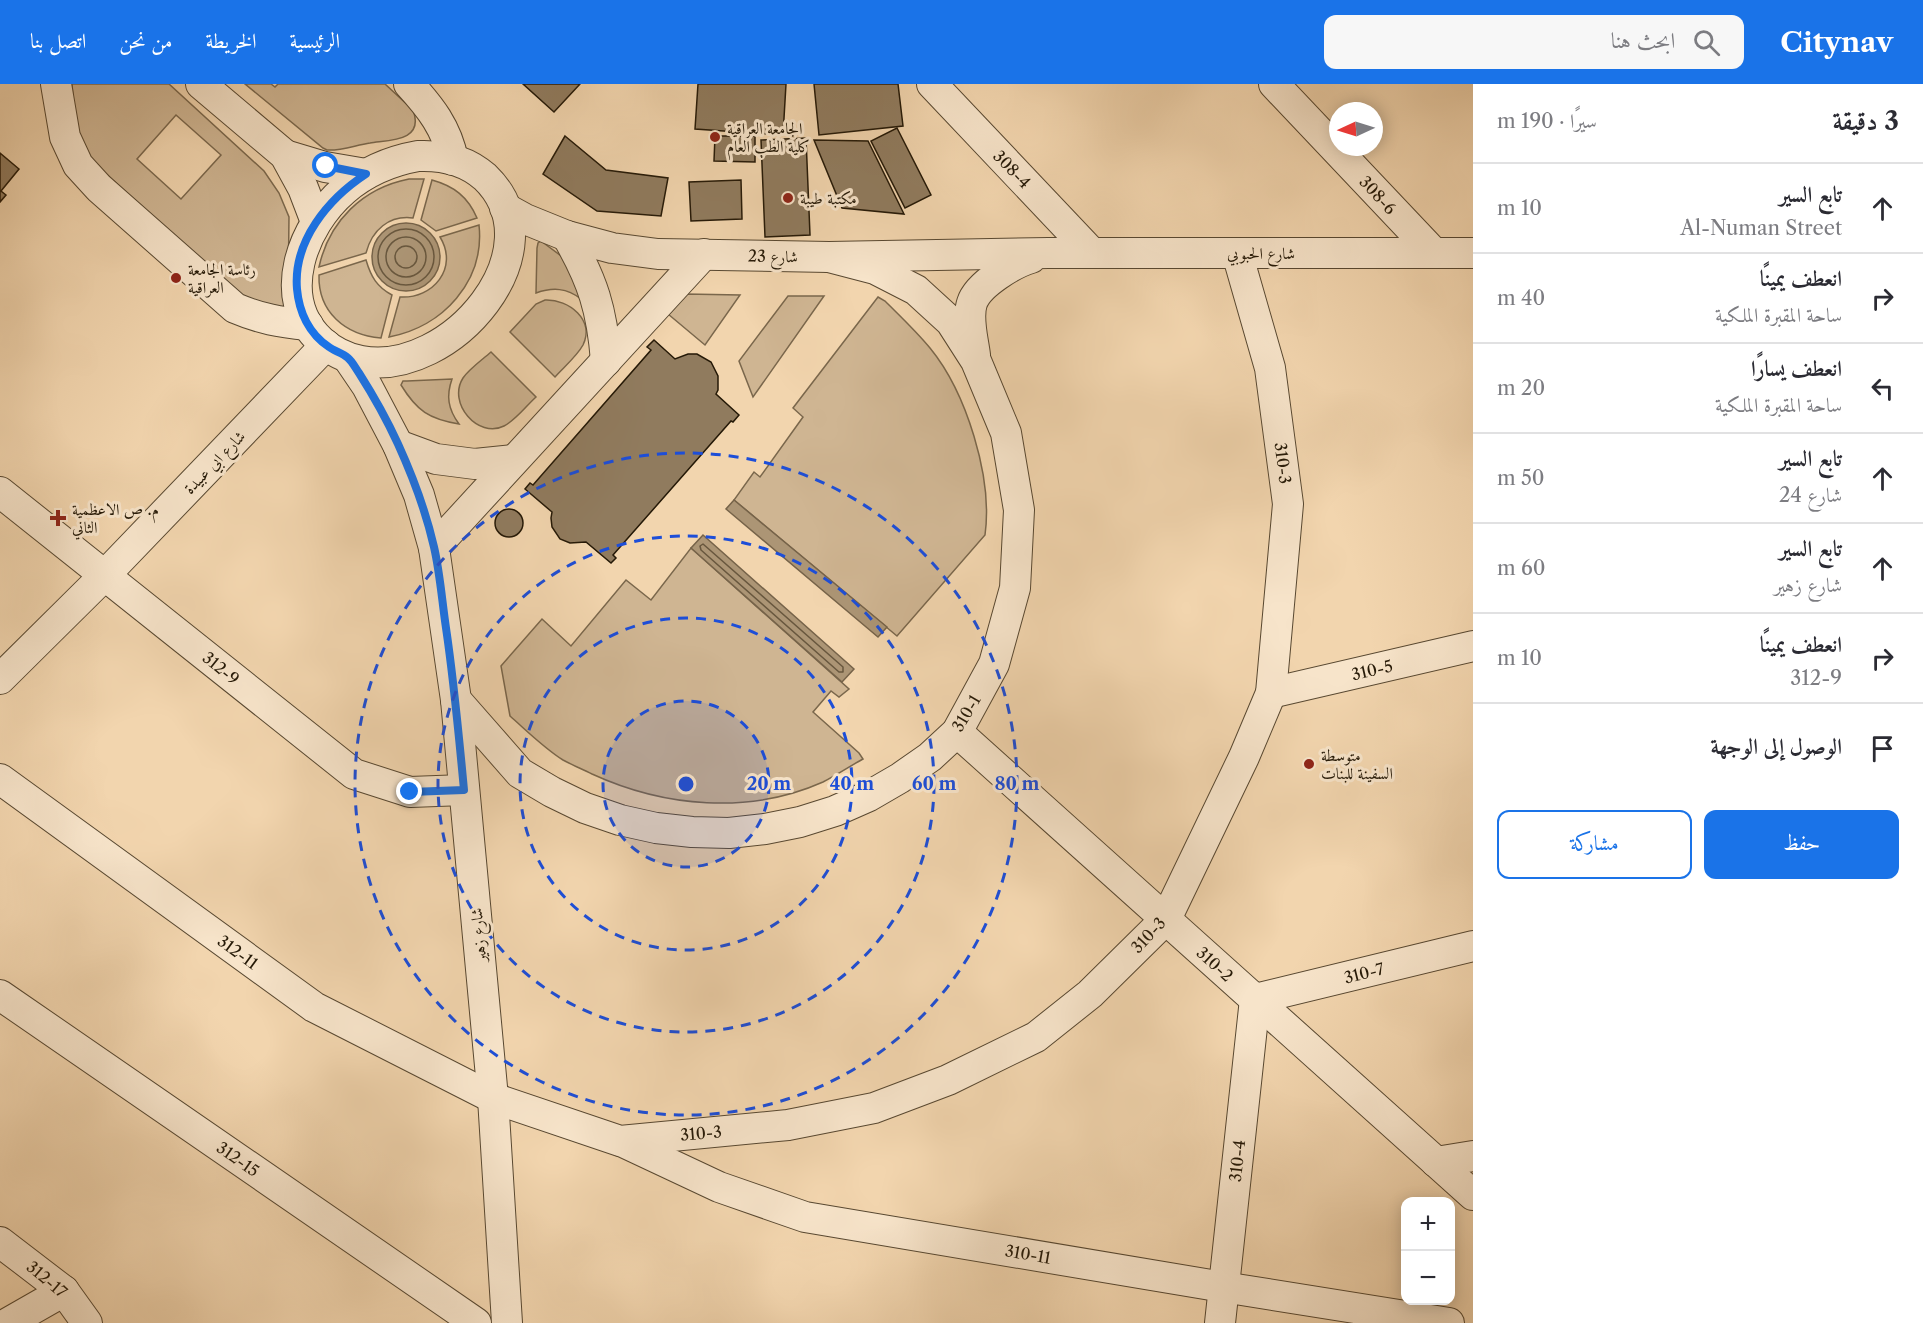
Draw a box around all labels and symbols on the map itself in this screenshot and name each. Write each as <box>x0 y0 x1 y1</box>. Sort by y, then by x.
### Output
north arrow <box>1329 102 1383 156</box>
place label: الجامعة العراقية كلية الطب العام <box>727 118 810 161</box>
marker: الجامعة العراقية كلية الطب العام <box>708 130 722 144</box>
street label: 308-4 <box>989 146 1035 192</box>
route start <box>312 152 338 178</box>
street label: 308-6 <box>1355 172 1401 218</box>
place label: مكتبة طيبة <box>800 188 857 208</box>
marker: مكتبة طيبة <box>781 191 795 205</box>
street label: شارع الحبوبي <box>1227 243 1295 267</box>
street label: شارع 23 <box>748 246 798 270</box>
place label: رئاسة الجامعة العراقية <box>188 259 256 298</box>
marker: رئاسة الجامعة العراقية <box>169 271 183 285</box>
street label: شارع ابي عبيدة <box>179 426 252 501</box>
street label: 310-3 <box>1271 441 1295 485</box>
place label: م. ص الاعظمية الثاني <box>72 499 159 540</box>
marker: م. ص الاعظمية الثاني <box>49 509 67 527</box>
street label: 312-9 <box>199 647 243 689</box>
street label: 310-5 <box>1349 656 1395 684</box>
street label: 310-1 <box>947 691 985 735</box>
place label: متوسطة السفينة للبنات <box>1321 745 1393 783</box>
marker: متوسطة السفينة للبنات <box>1302 757 1316 771</box>
text: 20 m <box>747 773 791 795</box>
text: 40 m <box>830 773 874 795</box>
text: 60 m <box>912 773 956 795</box>
text: 80 m <box>994 773 1040 795</box>
centre of rings <box>676 774 696 794</box>
route end <box>396 778 422 804</box>
street label: شارع زهير <box>466 907 494 965</box>
street label: 310-3 <box>1126 913 1170 957</box>
street label: 312-11 <box>214 931 262 974</box>
street label: 310-2 <box>1193 942 1237 986</box>
street label: 310-7 <box>1342 958 1386 988</box>
street label: 310-3 <box>679 1121 723 1145</box>
street label: 312-15 <box>213 1137 263 1181</box>
street label: 310-4 <box>1225 1139 1249 1183</box>
street label: 310-11 <box>1003 1240 1053 1268</box>
street label: 312-17 <box>23 1256 71 1302</box>

